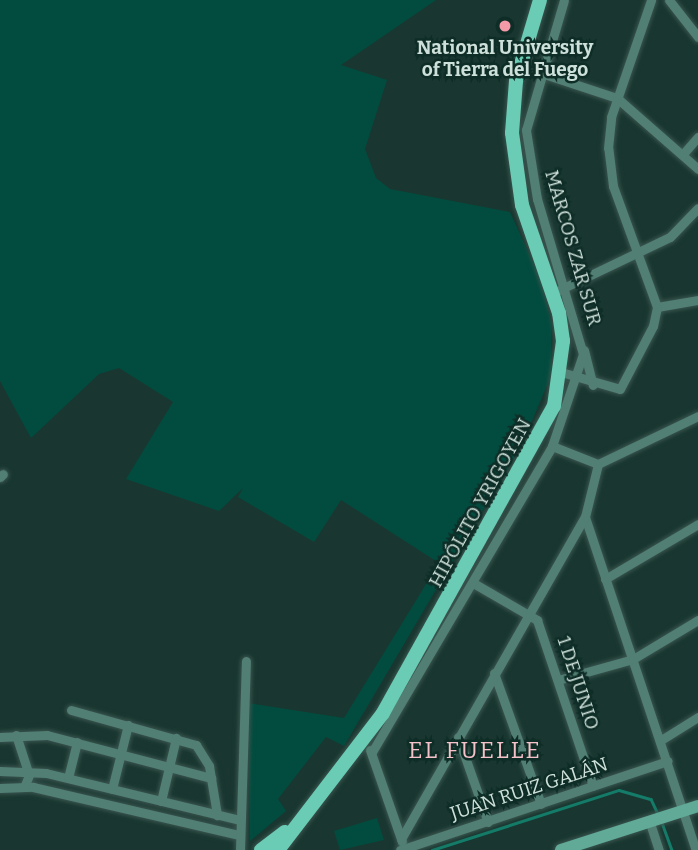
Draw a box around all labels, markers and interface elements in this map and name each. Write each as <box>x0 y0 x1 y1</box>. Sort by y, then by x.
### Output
marker: National University of Tierra del Fuego <box>497 18 513 34</box>
place label: National University of Tierra del Fuego <box>417 37 593 81</box>
street label: MARCOS ZAR SUR <box>540 168 606 328</box>
street label: HIPÓLITO YRIGOYEN <box>424 415 536 591</box>
street label: 1 DE JUNIO <box>552 633 604 733</box>
district label: EL FUELLE <box>409 736 541 764</box>
street label: JUAN RUIZ GALÁN <box>447 753 611 825</box>

